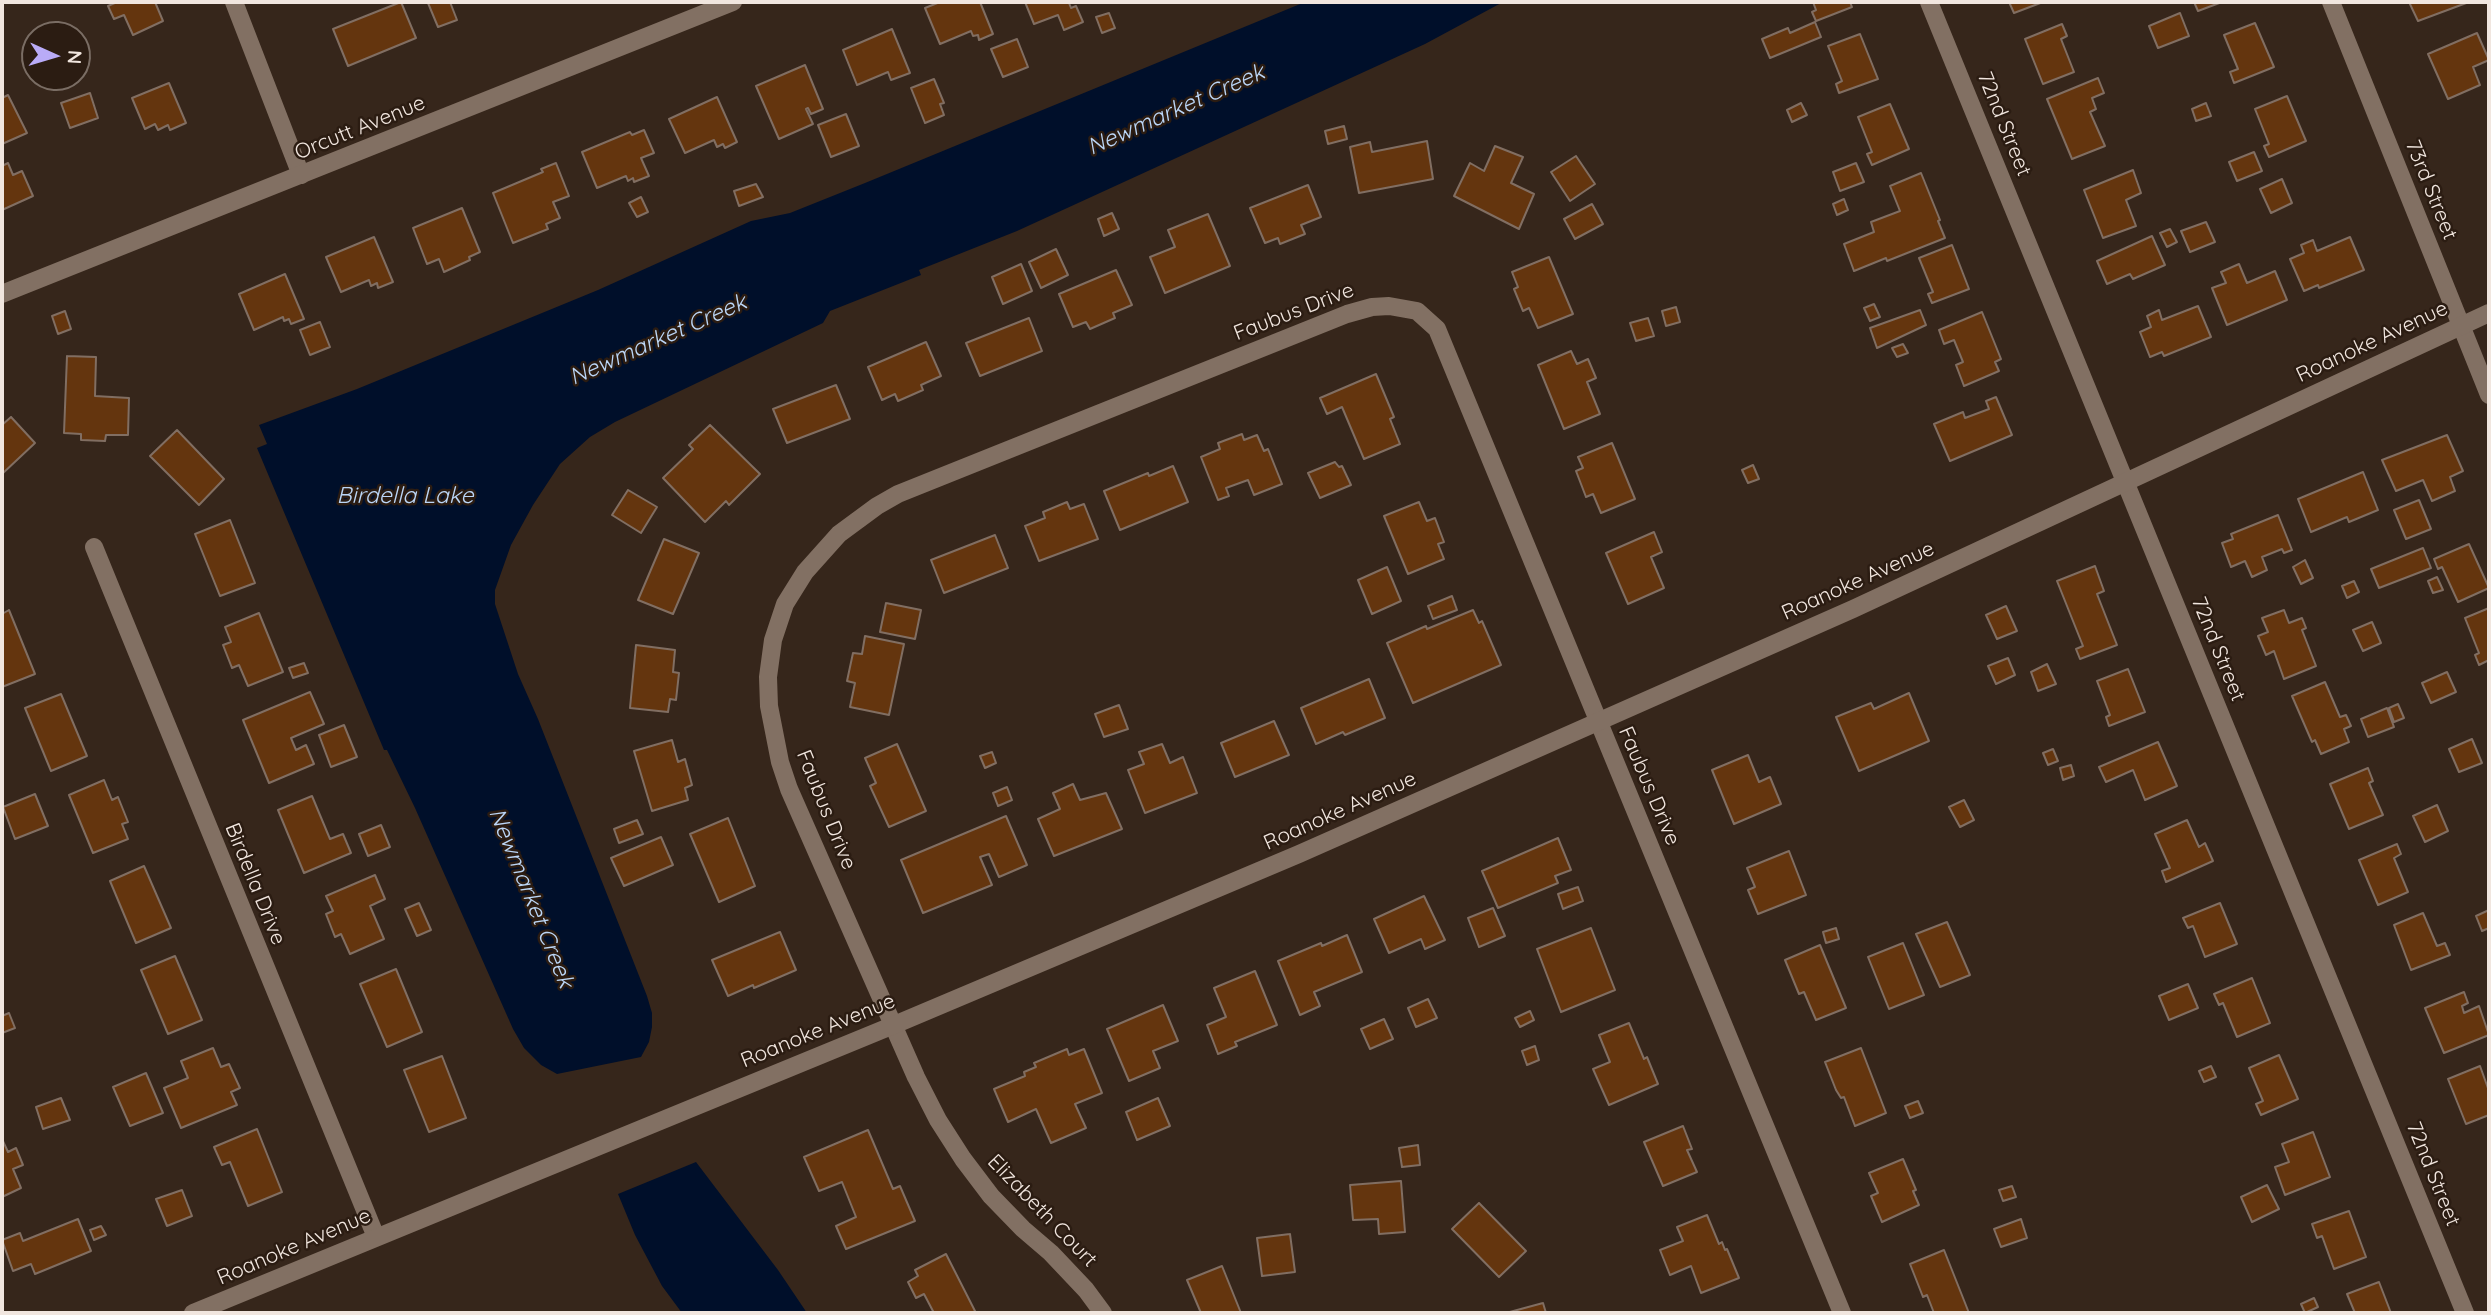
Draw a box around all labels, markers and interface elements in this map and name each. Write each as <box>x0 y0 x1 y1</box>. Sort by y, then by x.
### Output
north arrow <box>21 21 91 91</box>
text: N <box>62 50 87 65</box>
water label: Newmarket Creek <box>1083 58 1269 162</box>
street label: 72nd Street <box>1972 68 2036 180</box>
street label: Orcutt Avenue <box>291 90 429 166</box>
street label: 73rd Street <box>2400 136 2462 244</box>
street label: Faubus Drive <box>1230 278 1358 346</box>
water label: Newmarket Creek <box>565 288 751 392</box>
street label: Roanoke Avenue <box>2292 296 2452 388</box>
water label: Birdella Lake <box>337 482 473 510</box>
street label: Roanoke Avenue <box>1778 536 1938 626</box>
street label: 72nd Street <box>2186 593 2250 705</box>
street label: Faubus Drive <box>1613 723 1685 849</box>
street label: Faubus Drive <box>791 747 861 873</box>
street label: Roanoke Avenue <box>1260 766 1420 856</box>
water label: Newmarket Creek <box>482 804 580 992</box>
street label: Birdella Drive <box>219 819 291 949</box>
street label: Roanoke Avenue <box>737 989 899 1073</box>
street label: 72nd Street <box>2401 1118 2465 1230</box>
street label: Elizabeth Court <box>982 1149 1102 1273</box>
street label: Roanoke Avenue <box>213 1203 375 1291</box>

